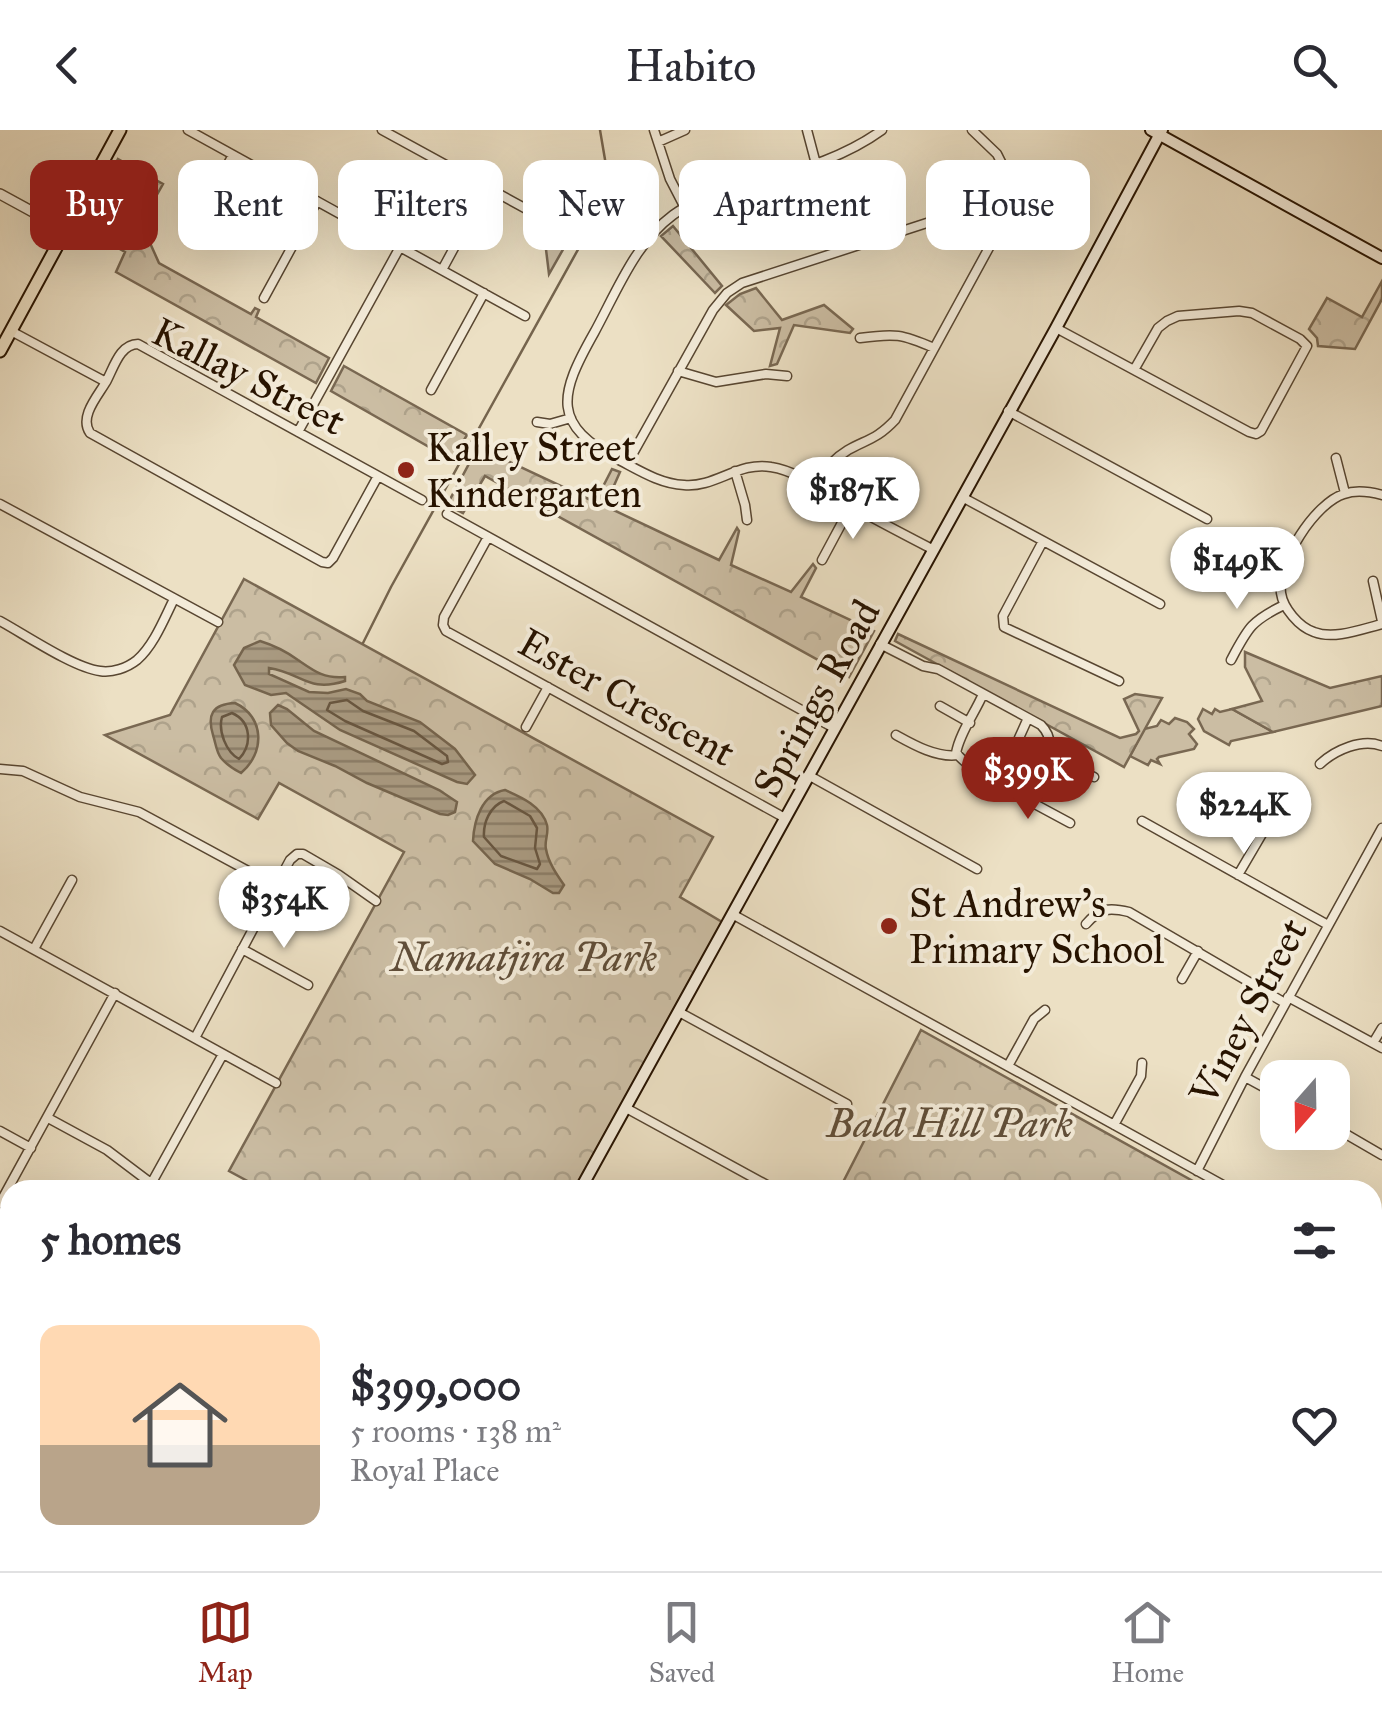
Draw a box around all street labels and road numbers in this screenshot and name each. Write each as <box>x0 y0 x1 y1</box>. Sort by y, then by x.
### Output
street label: Kallay Street <box>144 307 353 446</box>
street label: Springs Road <box>742 591 891 805</box>
street label: Ester Crescent <box>510 618 744 777</box>
street label: Viney Street <box>1179 910 1318 1114</box>

